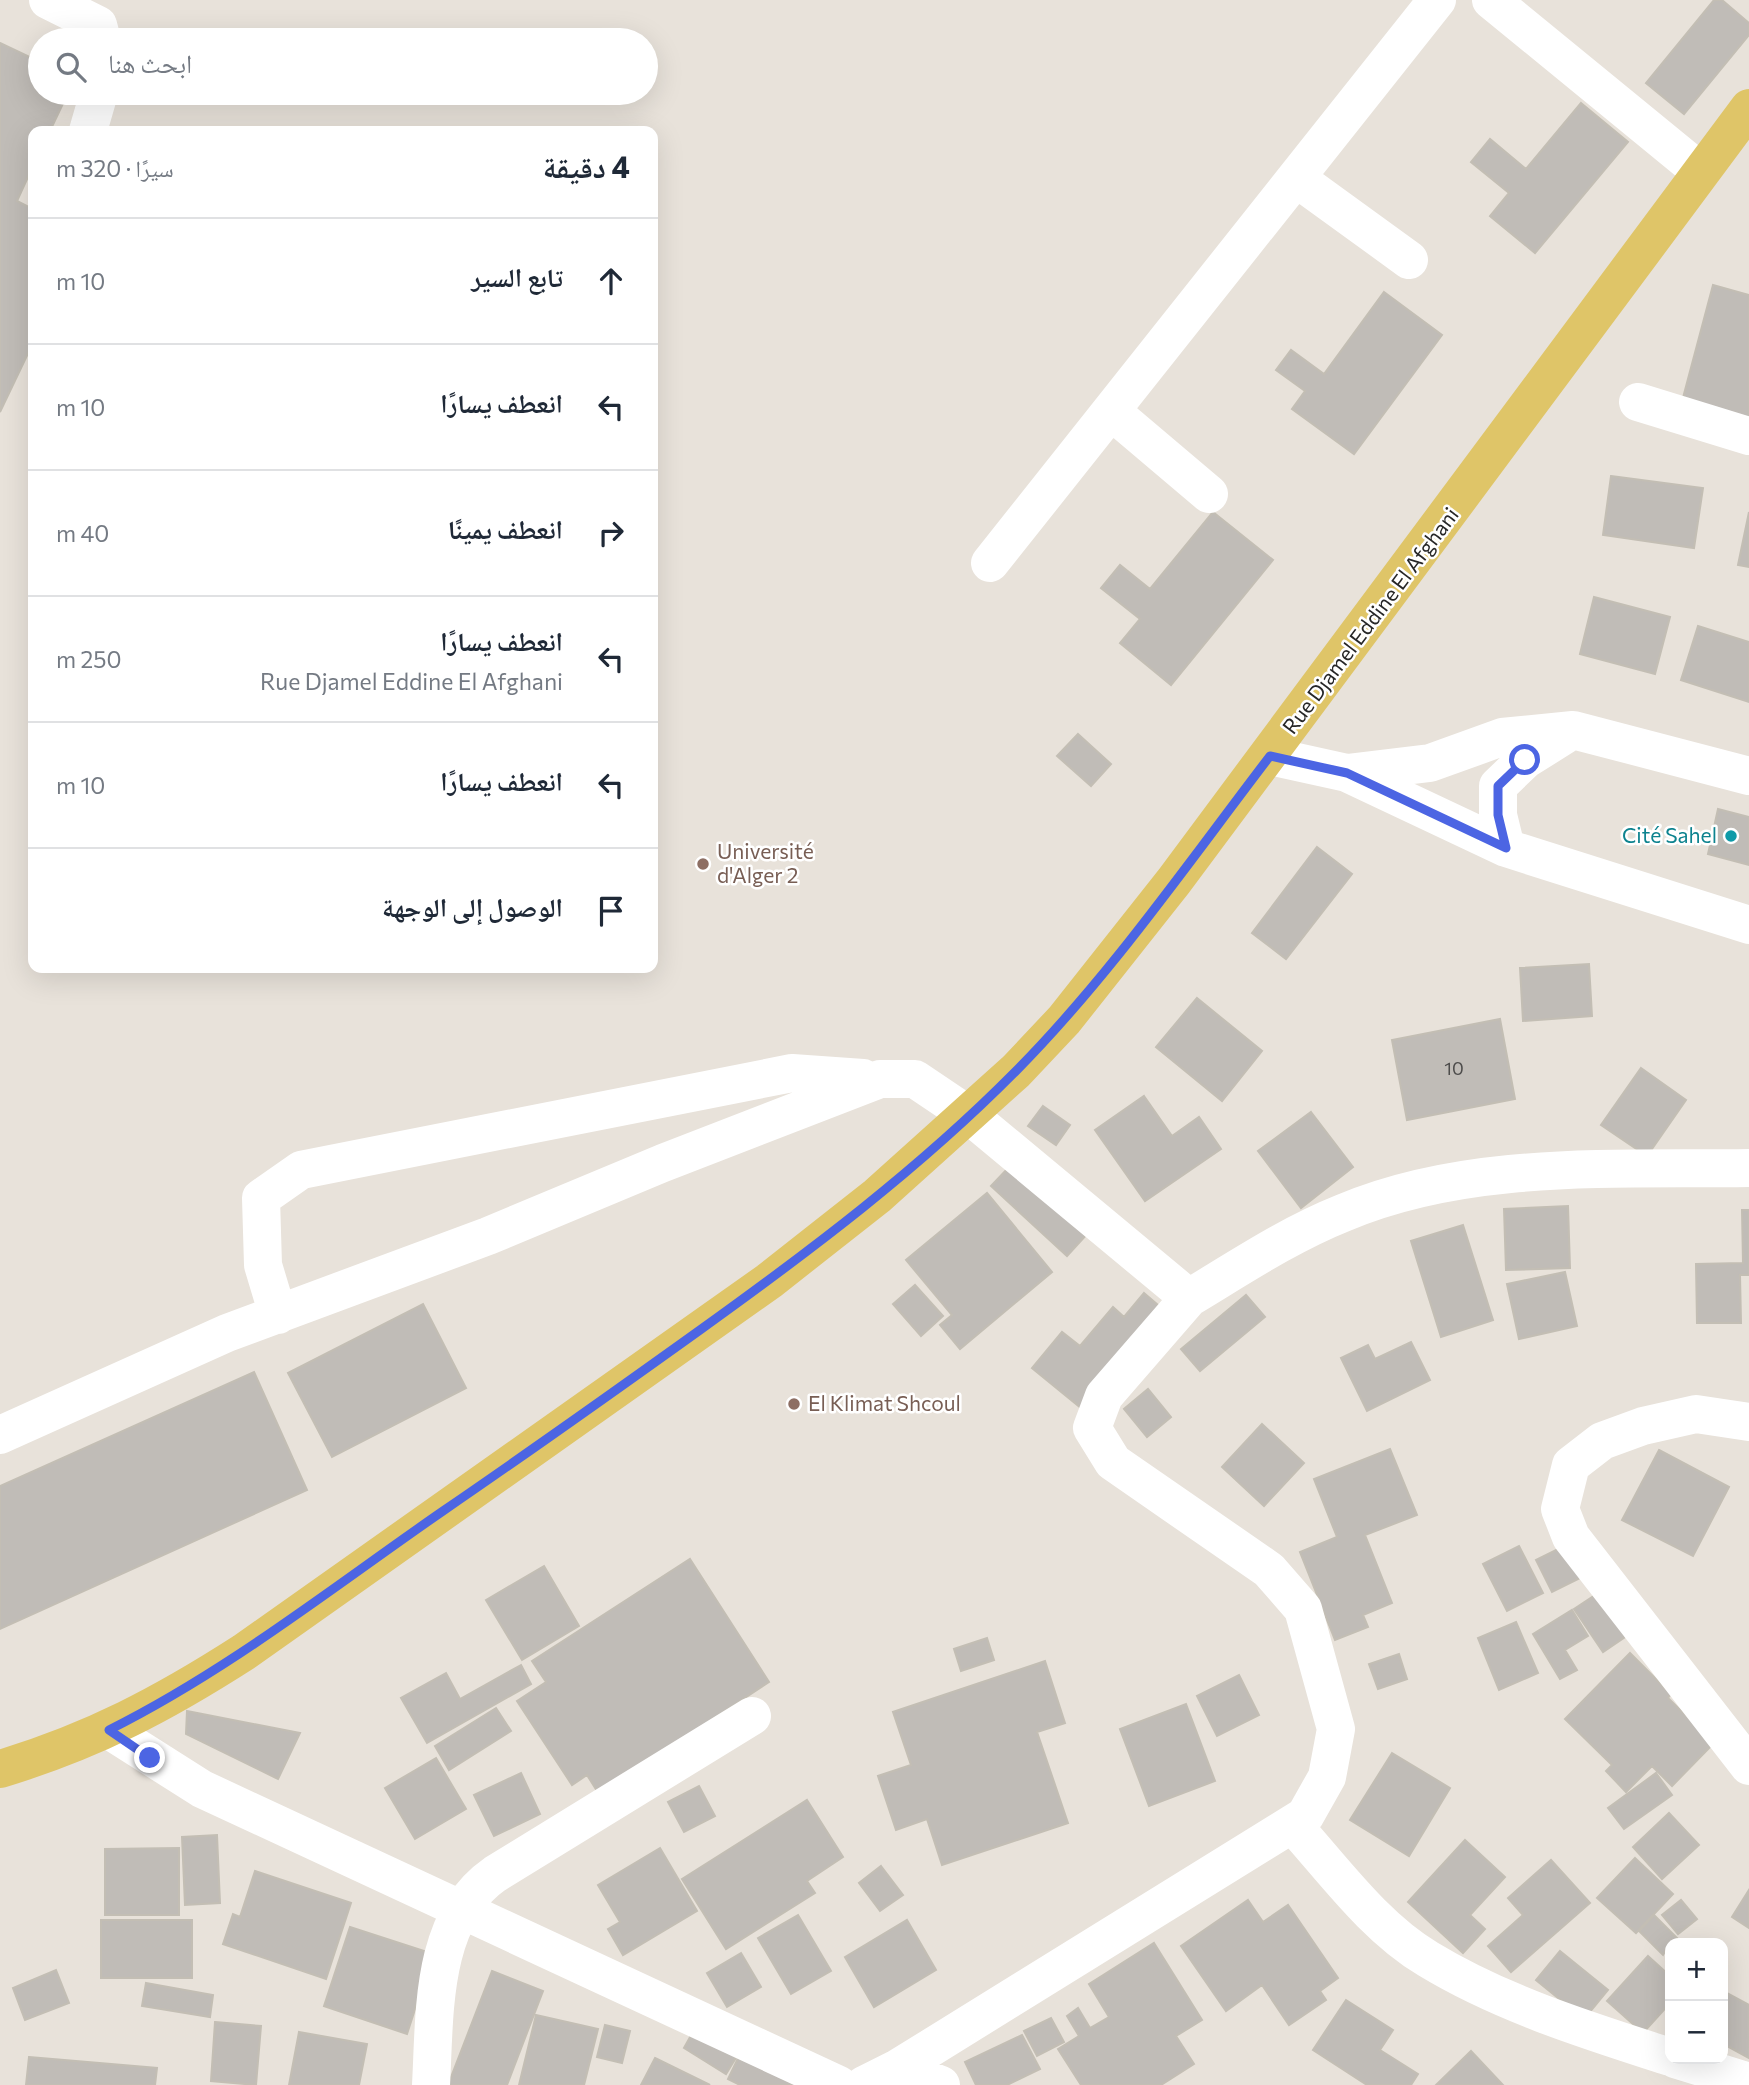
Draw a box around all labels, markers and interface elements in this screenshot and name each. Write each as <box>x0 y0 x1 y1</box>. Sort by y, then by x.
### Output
search box <box>28 28 658 105</box>
text: ابحث هنا <box>108 47 192 78</box>
icon: search <box>52 48 90 86</box>
text: 4 دقيقة <box>543 147 630 184</box>
text: سيرًا · 320 m <box>56 154 174 182</box>
text: تابع السير <box>471 261 563 292</box>
icon: ahead <box>592 262 630 300</box>
text: 10 m <box>56 267 105 295</box>
text: انعطف يسارًا <box>440 387 563 418</box>
icon: left <box>592 388 630 426</box>
text: 10 m <box>56 393 105 421</box>
street label: Rue Djamel Eddine El Afghani <box>1277 502 1463 738</box>
text: انعطف يمينًا <box>448 513 563 544</box>
icon: right <box>592 514 630 552</box>
text: 40 m <box>56 519 109 547</box>
text: انعطف يسارًا <box>440 625 563 656</box>
icon: left <box>592 640 630 678</box>
text: 250 m <box>56 645 121 673</box>
text: Rue Djamel Eddine El Afghani <box>260 667 563 695</box>
route start <box>1509 744 1540 775</box>
text: انعطف يسارًا <box>440 765 563 796</box>
icon: left <box>592 766 630 804</box>
text: 10 m <box>56 771 105 799</box>
place label: Cité Sahel <box>1622 822 1717 847</box>
marker: Cité Sahel <box>1723 828 1739 844</box>
place label: Université d'Alger 2 <box>717 838 814 887</box>
marker: Université d'Alger 2 <box>695 856 711 872</box>
text: الوصول إلى الوجهة <box>382 891 563 922</box>
icon: arrive <box>592 892 630 930</box>
house number: 10 <box>1444 1057 1464 1079</box>
place label: El Klimat Shcoul <box>808 1390 961 1415</box>
marker: El Klimat Shcoul <box>786 1396 802 1412</box>
route end <box>134 1742 165 1773</box>
map controls <box>1665 1938 1728 2064</box>
button: + <box>1665 1938 1728 2001</box>
button: − <box>1665 2001 1728 2064</box>

